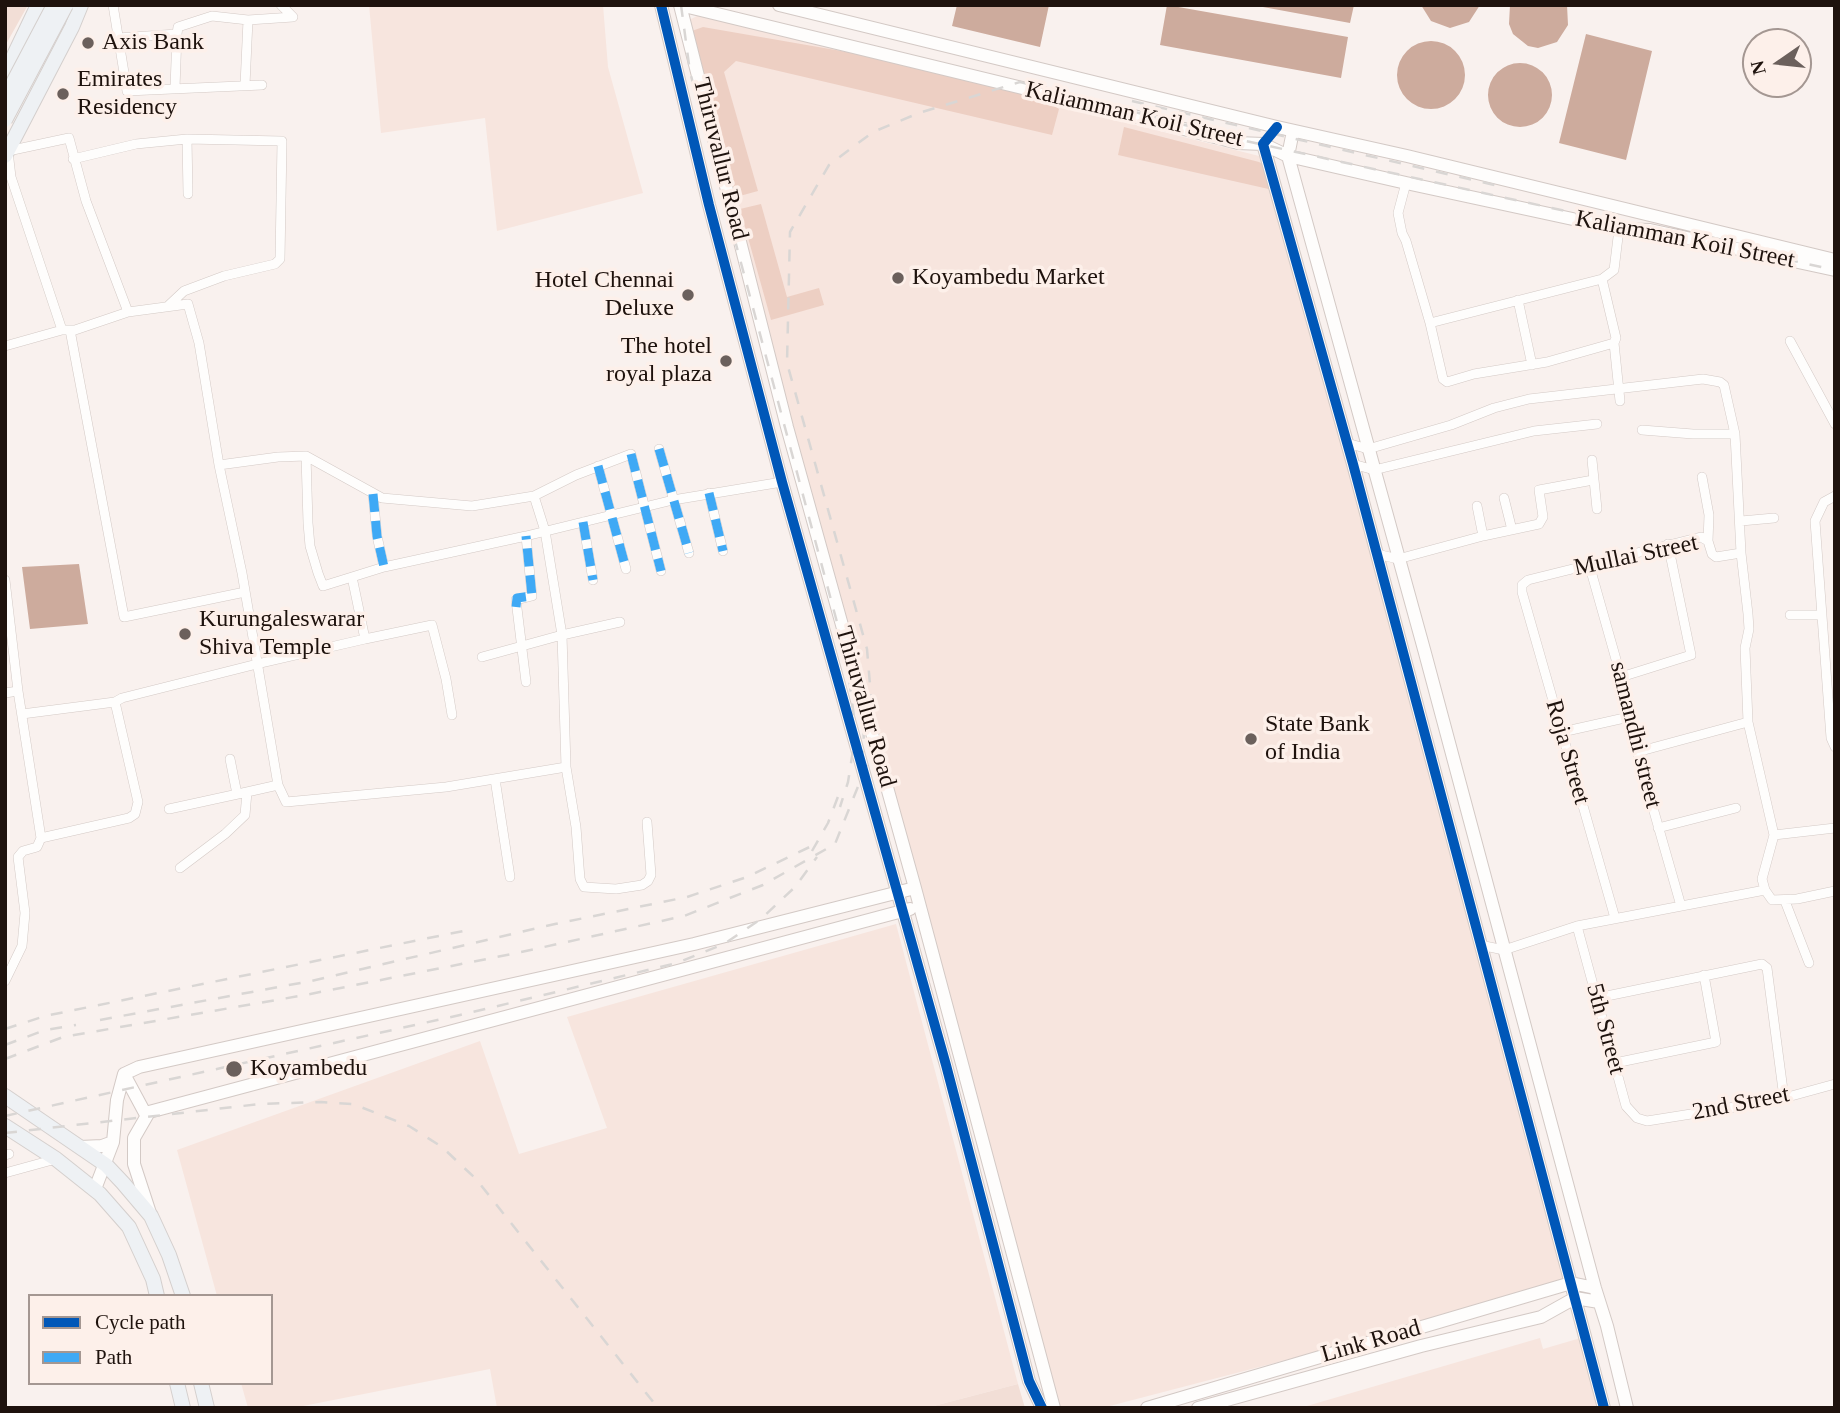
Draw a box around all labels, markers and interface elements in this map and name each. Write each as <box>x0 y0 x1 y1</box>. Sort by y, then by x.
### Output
north arrow <box>1742 28 1812 98</box>
place label: Axis Bank <box>102 29 204 57</box>
marker: Axis Bank <box>80 35 96 51</box>
text: N <box>1746 59 1770 77</box>
place label: Emirates Residency <box>77 66 177 122</box>
street label: Thiruvallur Road <box>686 75 754 243</box>
street label: Kaliamman Koil Street <box>1022 76 1246 154</box>
marker: Emirates Residency <box>55 86 71 102</box>
street label: Kaliamman Koil Street <box>1573 205 1797 275</box>
place label: Koyambedu Market <box>912 264 1105 292</box>
place label: Hotel Chennai Deluxe <box>535 267 674 323</box>
marker: Koyambedu Market <box>890 270 906 286</box>
marker: Hotel Chennai Deluxe <box>680 287 696 303</box>
place label: The hotel royal plaza <box>606 333 712 389</box>
marker: The hotel royal plaza <box>718 353 734 369</box>
street label: Mullai Street <box>1571 529 1701 583</box>
place label: Kurungaleswarar Shiva Temple <box>199 606 364 662</box>
street label: Thiruvallur Road <box>828 623 902 791</box>
marker: Kurungaleswarar Shiva Temple <box>177 626 193 642</box>
street label: samandhi street <box>1603 659 1667 811</box>
street label: Roja Street <box>1538 696 1596 808</box>
place label: State Bank of India <box>1265 711 1370 767</box>
marker: State Bank of India <box>1243 731 1259 747</box>
street label: 5th Street <box>1579 981 1631 1077</box>
place label: Koyambedu <box>250 1055 367 1083</box>
marker: Koyambedu <box>224 1059 244 1079</box>
street label: 2nd Street <box>1690 1081 1792 1127</box>
legend <box>28 1294 273 1385</box>
text: Cycle path <box>95 1310 185 1334</box>
street label: Link Road <box>1318 1314 1424 1370</box>
text: Path <box>95 1345 132 1369</box>

